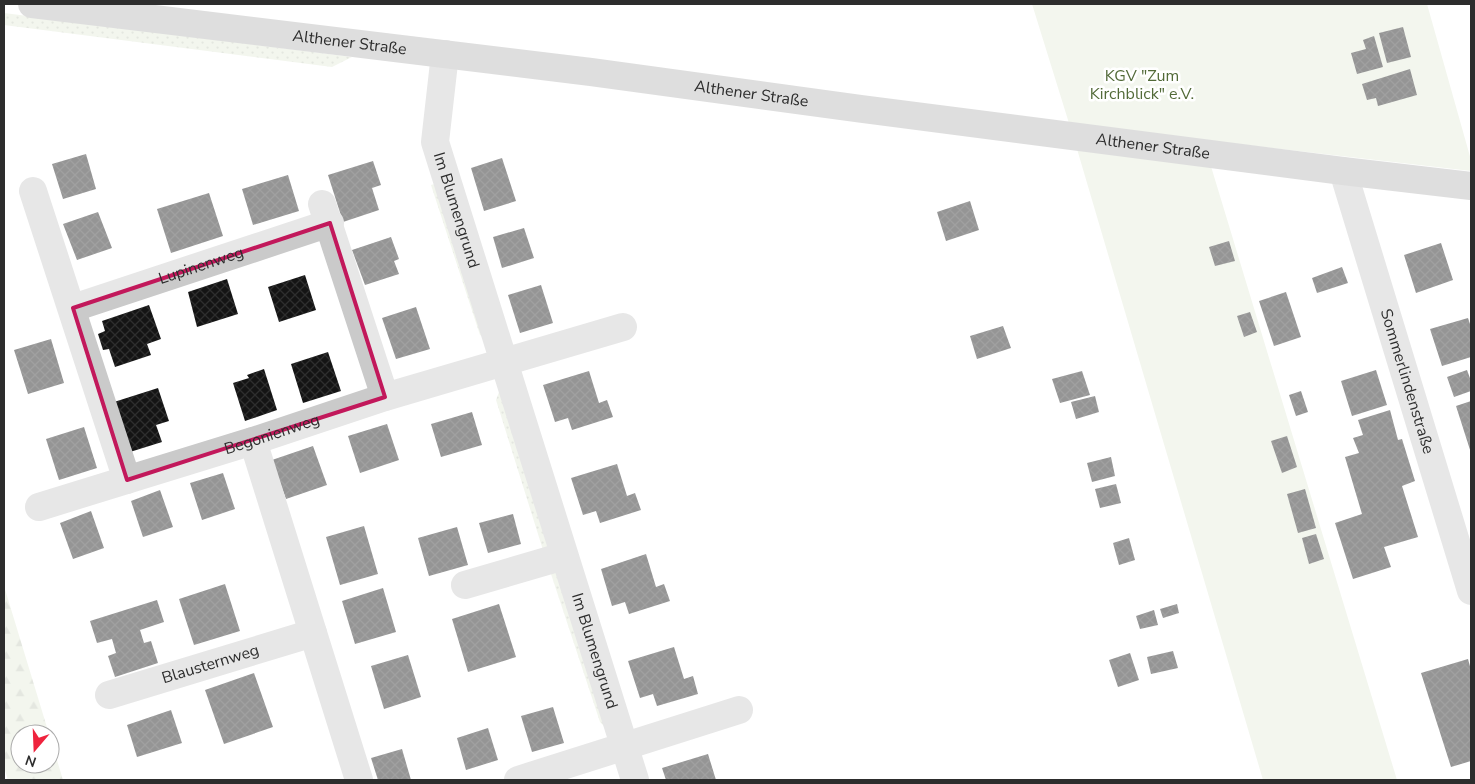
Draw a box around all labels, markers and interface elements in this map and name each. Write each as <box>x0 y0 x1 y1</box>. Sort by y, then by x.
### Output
street label: Althener Straße <box>291 25 408 60</box>
park label: KGV "Zum Kirchblick" e.V. <box>1090 65 1194 105</box>
street label: Althener Straße <box>693 75 810 113</box>
street label: Althener Straße <box>1095 128 1211 165</box>
street label: Im Blumengrund <box>428 149 485 271</box>
street label: Lupinenweg <box>156 241 247 290</box>
street label: Sommerlindenstraße <box>1375 306 1440 457</box>
street label: Begonienweg <box>222 409 323 460</box>
street label: Im Blumengrund <box>566 590 623 712</box>
street label: Blausternweg <box>159 639 262 689</box>
north arrow <box>10 724 60 774</box>
text: N <box>23 750 39 772</box>

